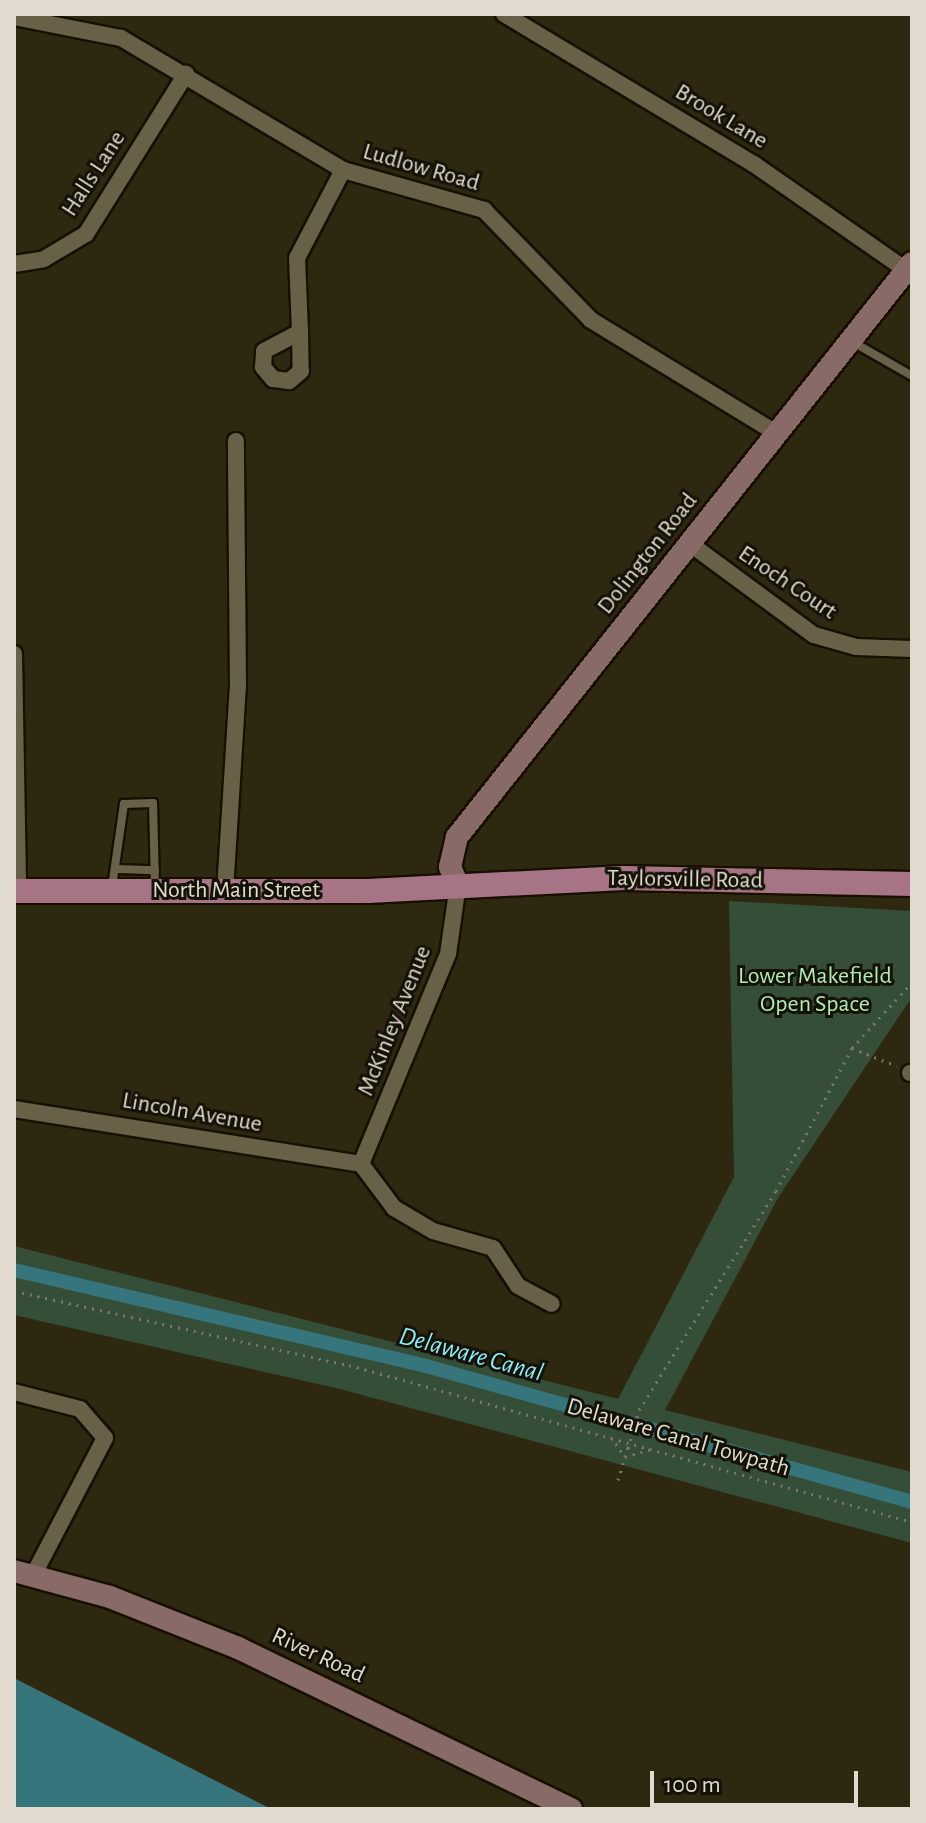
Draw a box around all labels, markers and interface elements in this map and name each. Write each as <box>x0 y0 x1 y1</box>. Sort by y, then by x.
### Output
street label: Brook Lane <box>669 78 773 156</box>
street label: Halls Lane <box>56 126 132 222</box>
street label: Ludlow Road <box>359 138 483 198</box>
street label: Dolington Road <box>592 488 704 620</box>
street label: Enoch Court <box>732 540 842 626</box>
street label: Taylorsville Road <box>607 864 763 896</box>
street label: North Main Street <box>152 877 320 905</box>
street label: McKinley Avenue <box>352 942 438 1100</box>
park label: Lower Makefield Open Space <box>738 963 892 1019</box>
street label: Lincoln Avenue <box>120 1087 264 1139</box>
water label: Delaware Canal <box>395 1321 547 1389</box>
street label: Delaware Canal Towpath <box>563 1392 793 1484</box>
street label: River Road <box>267 1622 369 1690</box>
scale bar <box>654 1755 862 1805</box>
text: 100 m <box>664 1773 721 1797</box>

